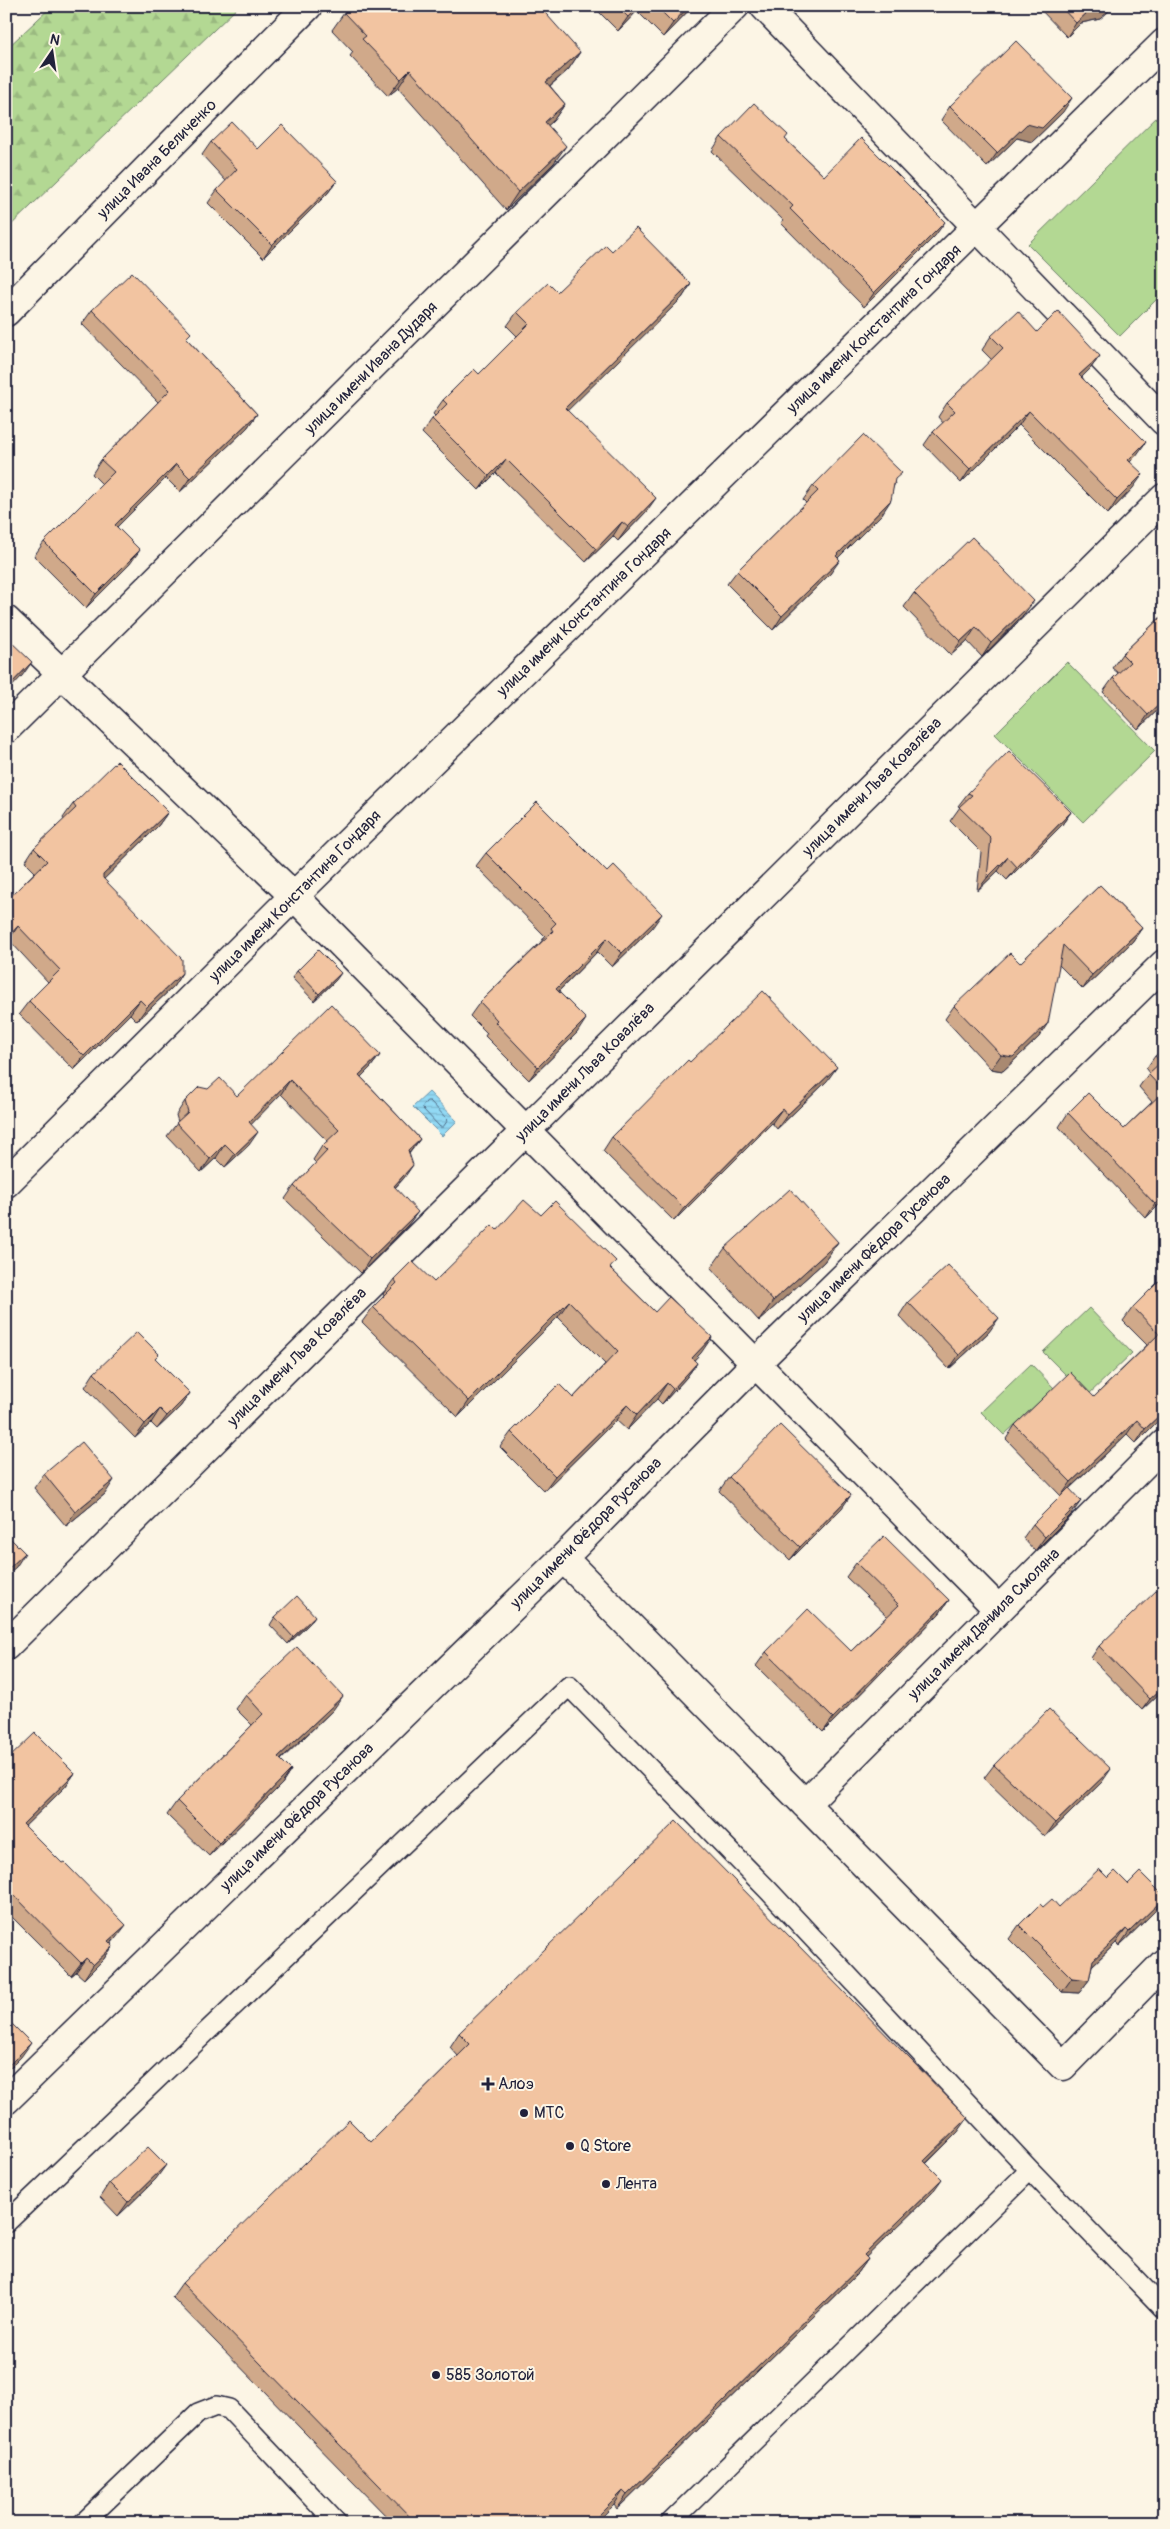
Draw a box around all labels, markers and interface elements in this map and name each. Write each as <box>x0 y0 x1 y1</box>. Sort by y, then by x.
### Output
north arrow <box>28 28 78 78</box>
text: N <box>48 30 61 49</box>
street label: улица Ивана Беличенко <box>92 95 221 224</box>
street label: улица имени Константина Гондаря <box>782 240 965 418</box>
street label: улица имени Ивана Дударя <box>300 297 442 439</box>
street label: улица имени Константина Гондаря <box>492 523 675 701</box>
street label: улица имени Льва Ковалёва <box>798 713 946 861</box>
street label: улица имени Константина Гондаря <box>204 806 385 987</box>
street label: улица имени Льва Ковалёва <box>511 998 659 1146</box>
street label: улица имени Фёдора Русанова <box>792 1169 955 1327</box>
street label: улица имени Льва Ковалёва <box>223 1283 371 1431</box>
street label: улица имени Фёдора Русанова <box>505 1453 666 1614</box>
street label: улица имени Даниила Смоляна <box>903 1544 1064 1705</box>
street label: улица имени Фёдора Русанова <box>215 1738 378 1896</box>
place label: Алоэ <box>498 2074 534 2094</box>
marker: Алоэ <box>482 2078 494 2090</box>
place label: МТС <box>534 2103 564 2123</box>
marker: МТС <box>518 2107 530 2119</box>
place label: Q Store <box>580 2136 631 2156</box>
marker: Q Store <box>564 2140 576 2152</box>
place label: Лента <box>615 2174 657 2194</box>
marker: Лента <box>600 2178 612 2190</box>
place label: 585 Золотой <box>446 2365 534 2385</box>
marker: 585 Золотой <box>430 2369 442 2381</box>

